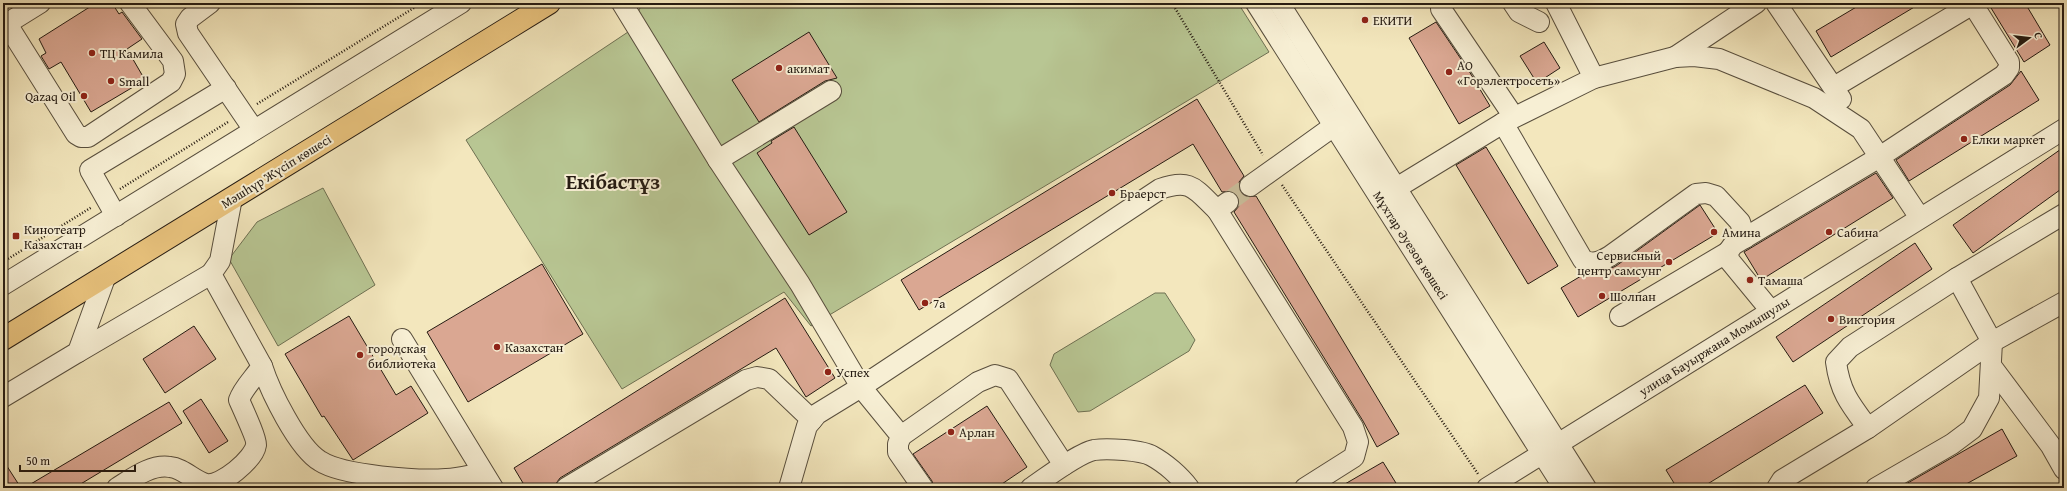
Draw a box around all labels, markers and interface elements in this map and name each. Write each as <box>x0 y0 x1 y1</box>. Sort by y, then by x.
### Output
place label: ЕКИТИ <box>1373 11 1413 30</box>
marker: ЕКИТИ <box>1360 15 1370 25</box>
north arrow <box>2009 18 2049 58</box>
text: С <box>2030 30 2047 40</box>
place label: ТЦ Камила <box>100 44 164 63</box>
marker: ТЦ Камила <box>87 48 97 58</box>
place label: АО «Горэлектросеть» <box>1457 56 1560 90</box>
place label: акимат <box>787 59 830 78</box>
marker: акимат <box>774 63 784 73</box>
marker: АО «Горэлектросеть» <box>1444 67 1454 77</box>
place label: Small <box>119 72 150 91</box>
marker: Small <box>106 76 116 86</box>
place label: Qazaq Oil <box>25 87 76 106</box>
marker: Qazaq Oil <box>79 91 89 101</box>
street label: Мәшһүр Жүсіп көшесі <box>217 130 335 213</box>
place label: Елки маркет <box>1972 130 2046 149</box>
marker: Елки маркет <box>1959 134 1969 144</box>
district label: Екібастұз <box>566 166 660 197</box>
place label: Браерст <box>1120 184 1166 203</box>
street label: Мұхтар Әуезов көшесі <box>1368 187 1453 304</box>
marker: Браерст <box>1107 188 1117 198</box>
place label: Кинотеатр Казахстан <box>24 220 86 254</box>
place label: Амина <box>1722 223 1761 242</box>
place label: Сабина <box>1837 223 1879 242</box>
marker: Амина <box>1709 227 1719 237</box>
marker: Сабина <box>1824 227 1834 237</box>
marker: Кинотеатр Казахстан <box>11 231 21 241</box>
place label: Сервисный центр самсунг <box>1577 246 1661 280</box>
marker: Сервисный центр самсунг <box>1664 257 1674 267</box>
place label: Тамаша <box>1758 271 1804 290</box>
marker: Тамаша <box>1745 275 1755 285</box>
place label: Шолпан <box>1610 287 1656 306</box>
marker: Шолпан <box>1597 291 1607 301</box>
street label: улица Бауыржана Момышулы <box>1634 292 1793 401</box>
place label: 7а <box>933 294 946 313</box>
marker: 7а <box>920 298 930 308</box>
place label: Виктория <box>1839 310 1896 329</box>
marker: Виктория <box>1826 314 1836 324</box>
place label: Казахстан <box>505 338 564 357</box>
place label: городская библиотека <box>368 339 437 373</box>
marker: Казахстан <box>492 342 502 352</box>
marker: городская библиотека <box>355 350 365 360</box>
place label: Успех <box>836 363 870 382</box>
marker: Успех <box>823 367 833 377</box>
place label: Арлан <box>959 423 995 442</box>
marker: Арлан <box>946 427 956 437</box>
scale bar <box>20 447 135 473</box>
text: 50 m <box>26 452 50 469</box>

